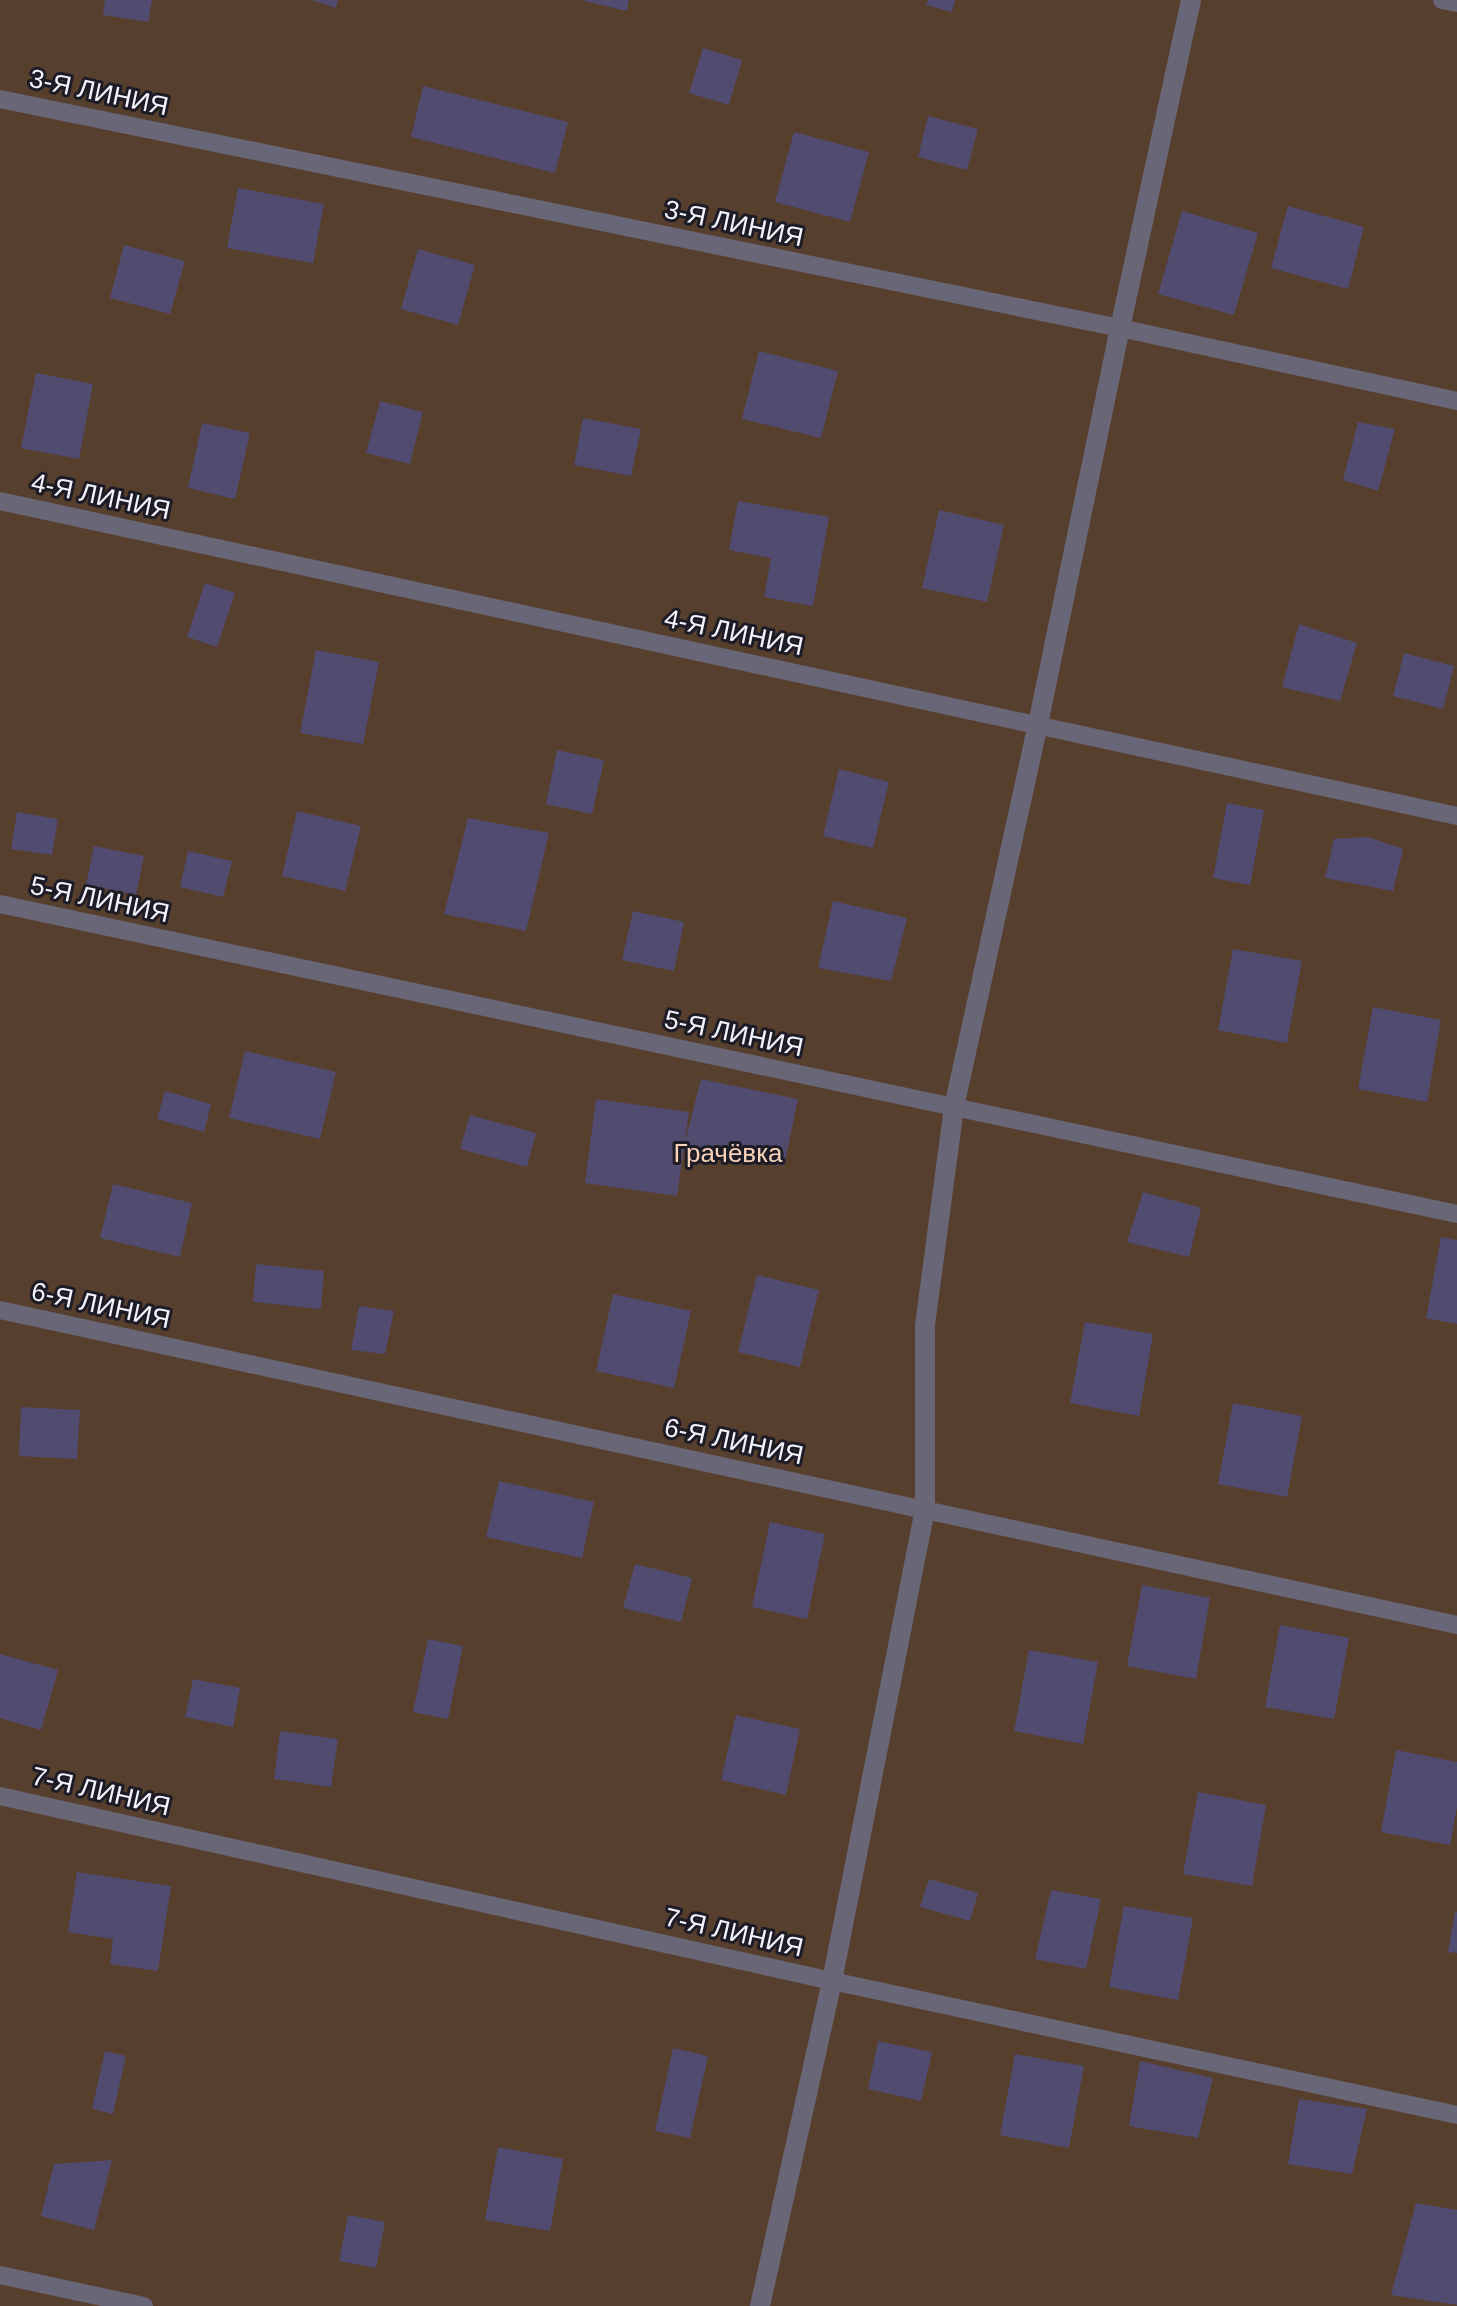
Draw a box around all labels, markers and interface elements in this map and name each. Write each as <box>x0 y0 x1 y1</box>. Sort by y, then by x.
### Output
street label: 3-Я ЛИНИЯ <box>27 63 171 121</box>
street label: 3-Я ЛИНИЯ <box>662 194 806 252</box>
street label: 4-Я ЛИНИЯ <box>29 467 173 525</box>
street label: 4-Я ЛИНИЯ <box>662 603 806 661</box>
street label: 5-Я ЛИНИЯ <box>28 870 172 928</box>
street label: 5-Я ЛИНИЯ <box>662 1004 806 1062</box>
park label: Грачёвка <box>673 1138 783 1168</box>
street label: 6-Я ЛИНИЯ <box>29 1276 173 1334</box>
street label: 6-Я ЛИНИЯ <box>662 1412 806 1470</box>
street label: 7-Я ЛИНИЯ <box>29 1761 173 1821</box>
street label: 7-Я ЛИНИЯ <box>662 1902 806 1962</box>

